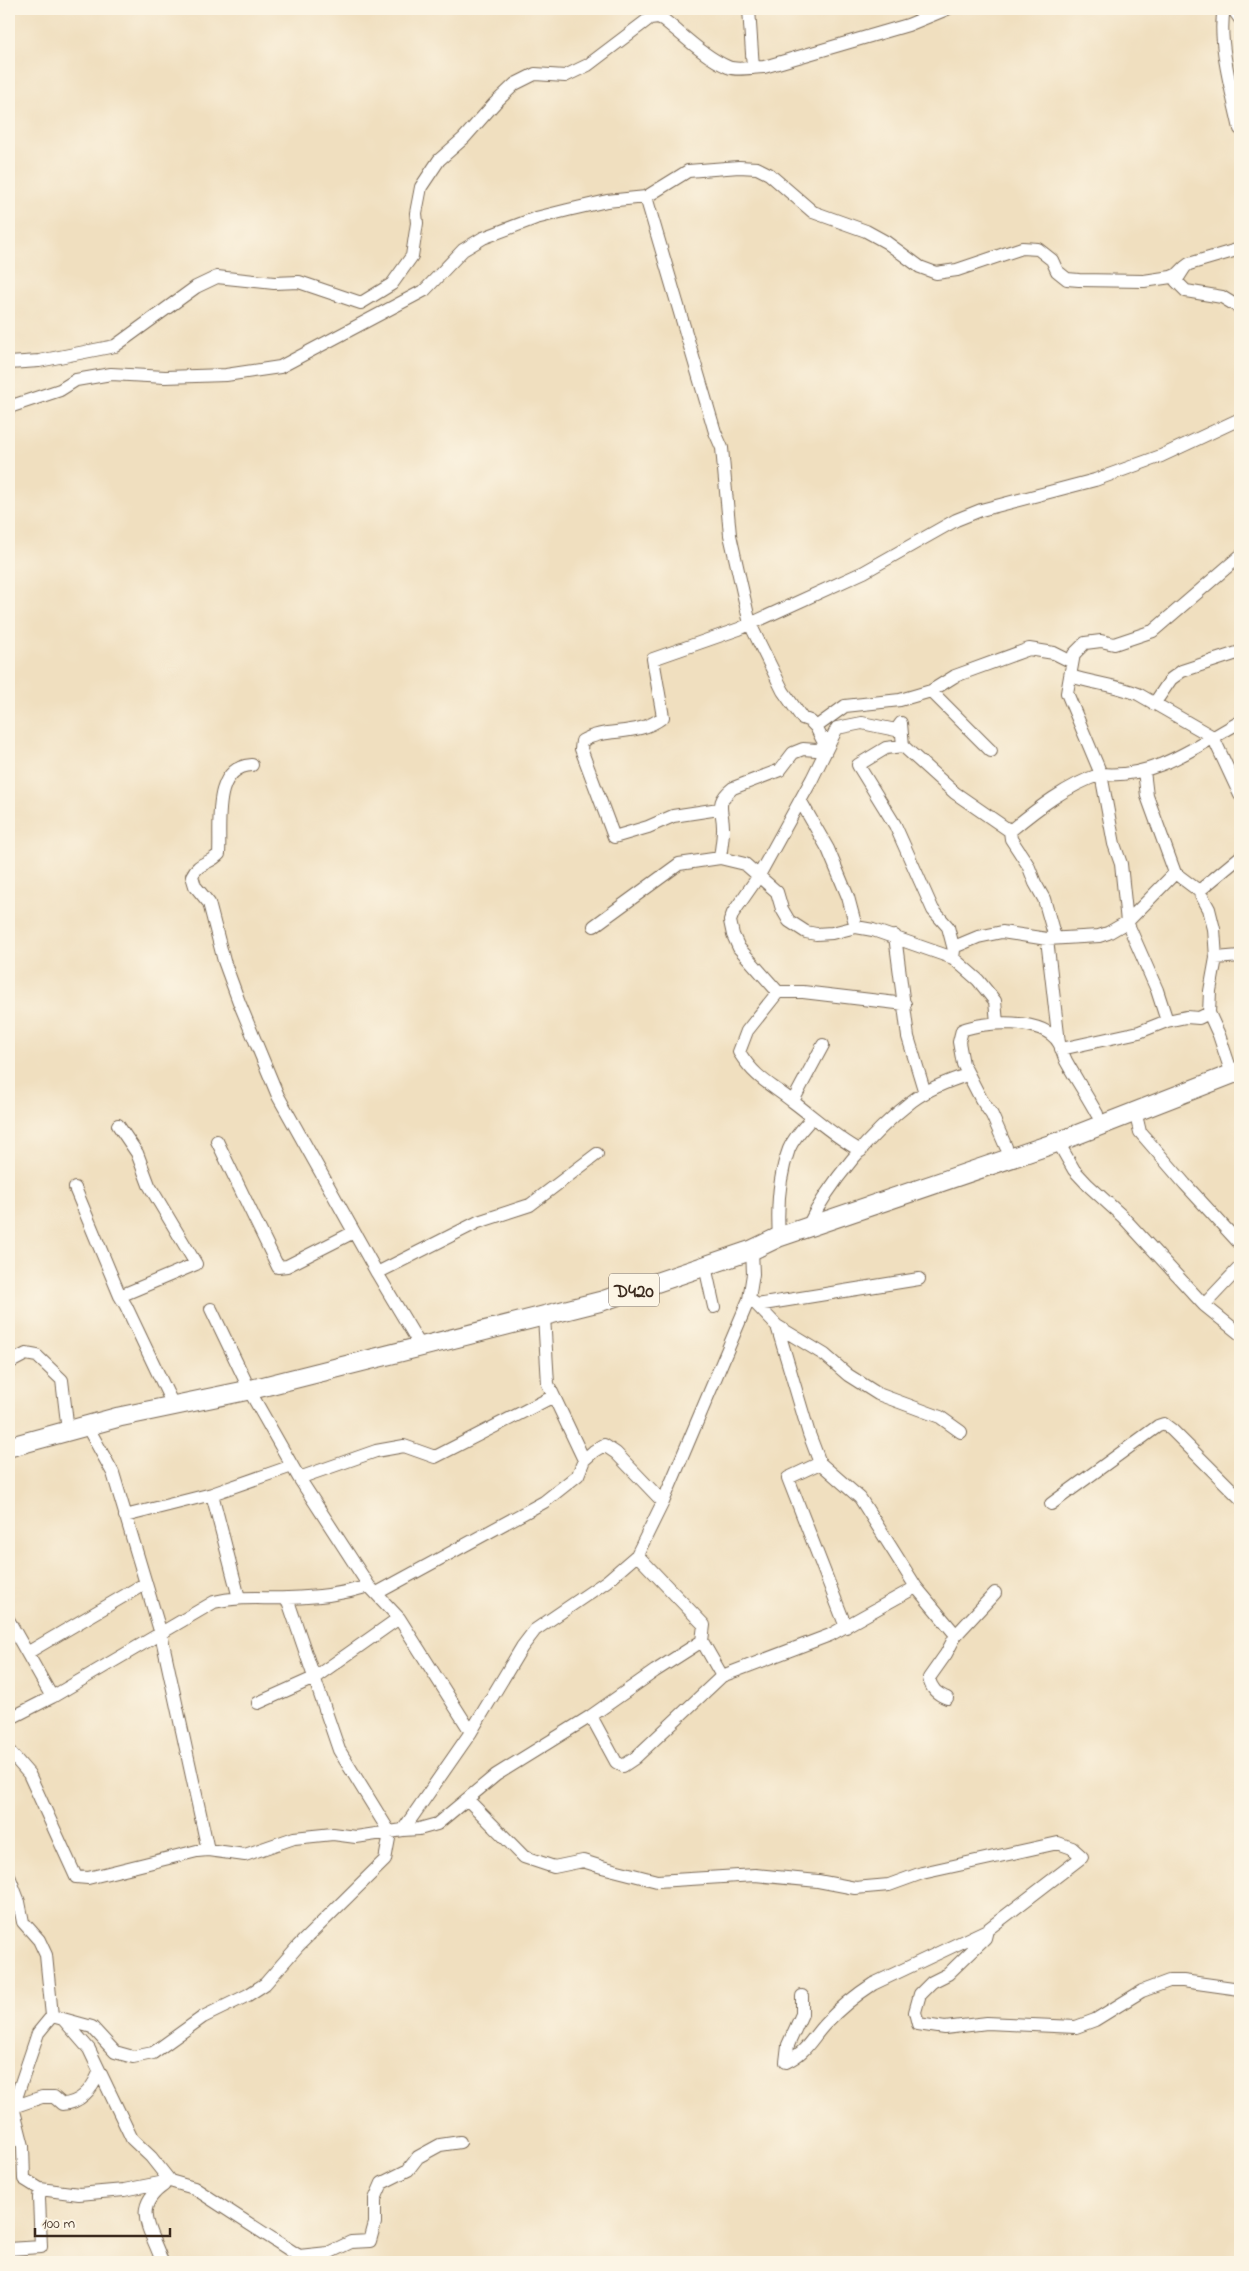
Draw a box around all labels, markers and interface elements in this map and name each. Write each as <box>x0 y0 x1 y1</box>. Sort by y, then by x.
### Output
road number: D420 <box>609 1274 659 1306</box>
scale bar <box>35 2206 170 2238</box>
text: 100 m <box>42 2213 75 2235</box>

